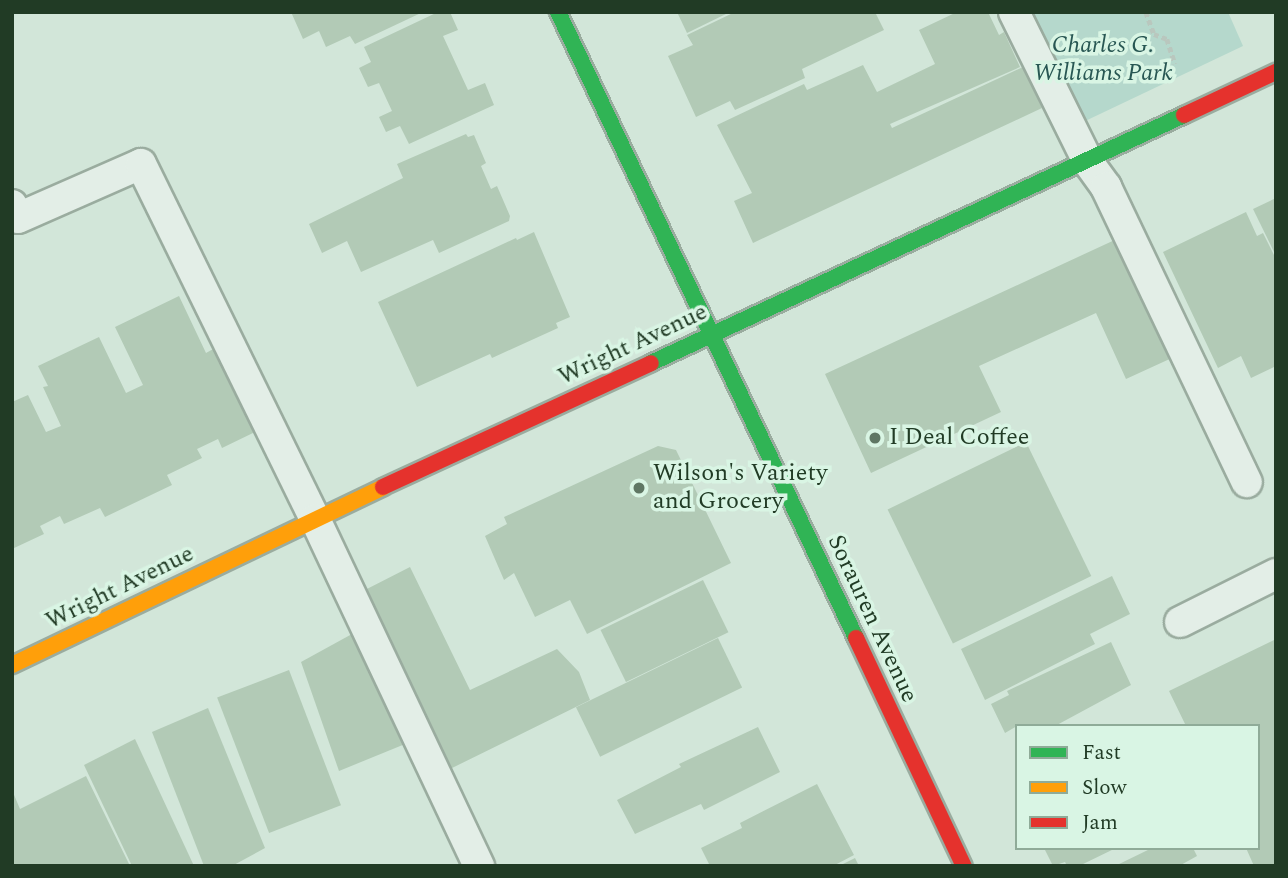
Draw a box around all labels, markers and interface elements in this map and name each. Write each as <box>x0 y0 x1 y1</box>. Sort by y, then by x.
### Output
park label: Charles G. Williams Park <box>1033 32 1173 88</box>
street label: Wright Avenue <box>554 298 712 392</box>
place label: I Deal Coffee <box>889 424 1029 452</box>
marker: I Deal Coffee <box>867 430 883 446</box>
place label: Wilson's Variety and Grocery <box>653 460 828 516</box>
marker: Wilson's Variety and Grocery <box>631 480 647 496</box>
street label: Sorauren Avenue <box>821 531 923 707</box>
street label: Wright Avenue <box>41 540 199 636</box>
legend <box>1015 724 1260 850</box>
text: Fast <box>1082 737 1121 769</box>
text: Slow <box>1082 772 1126 804</box>
text: Jam <box>1082 807 1118 839</box>

